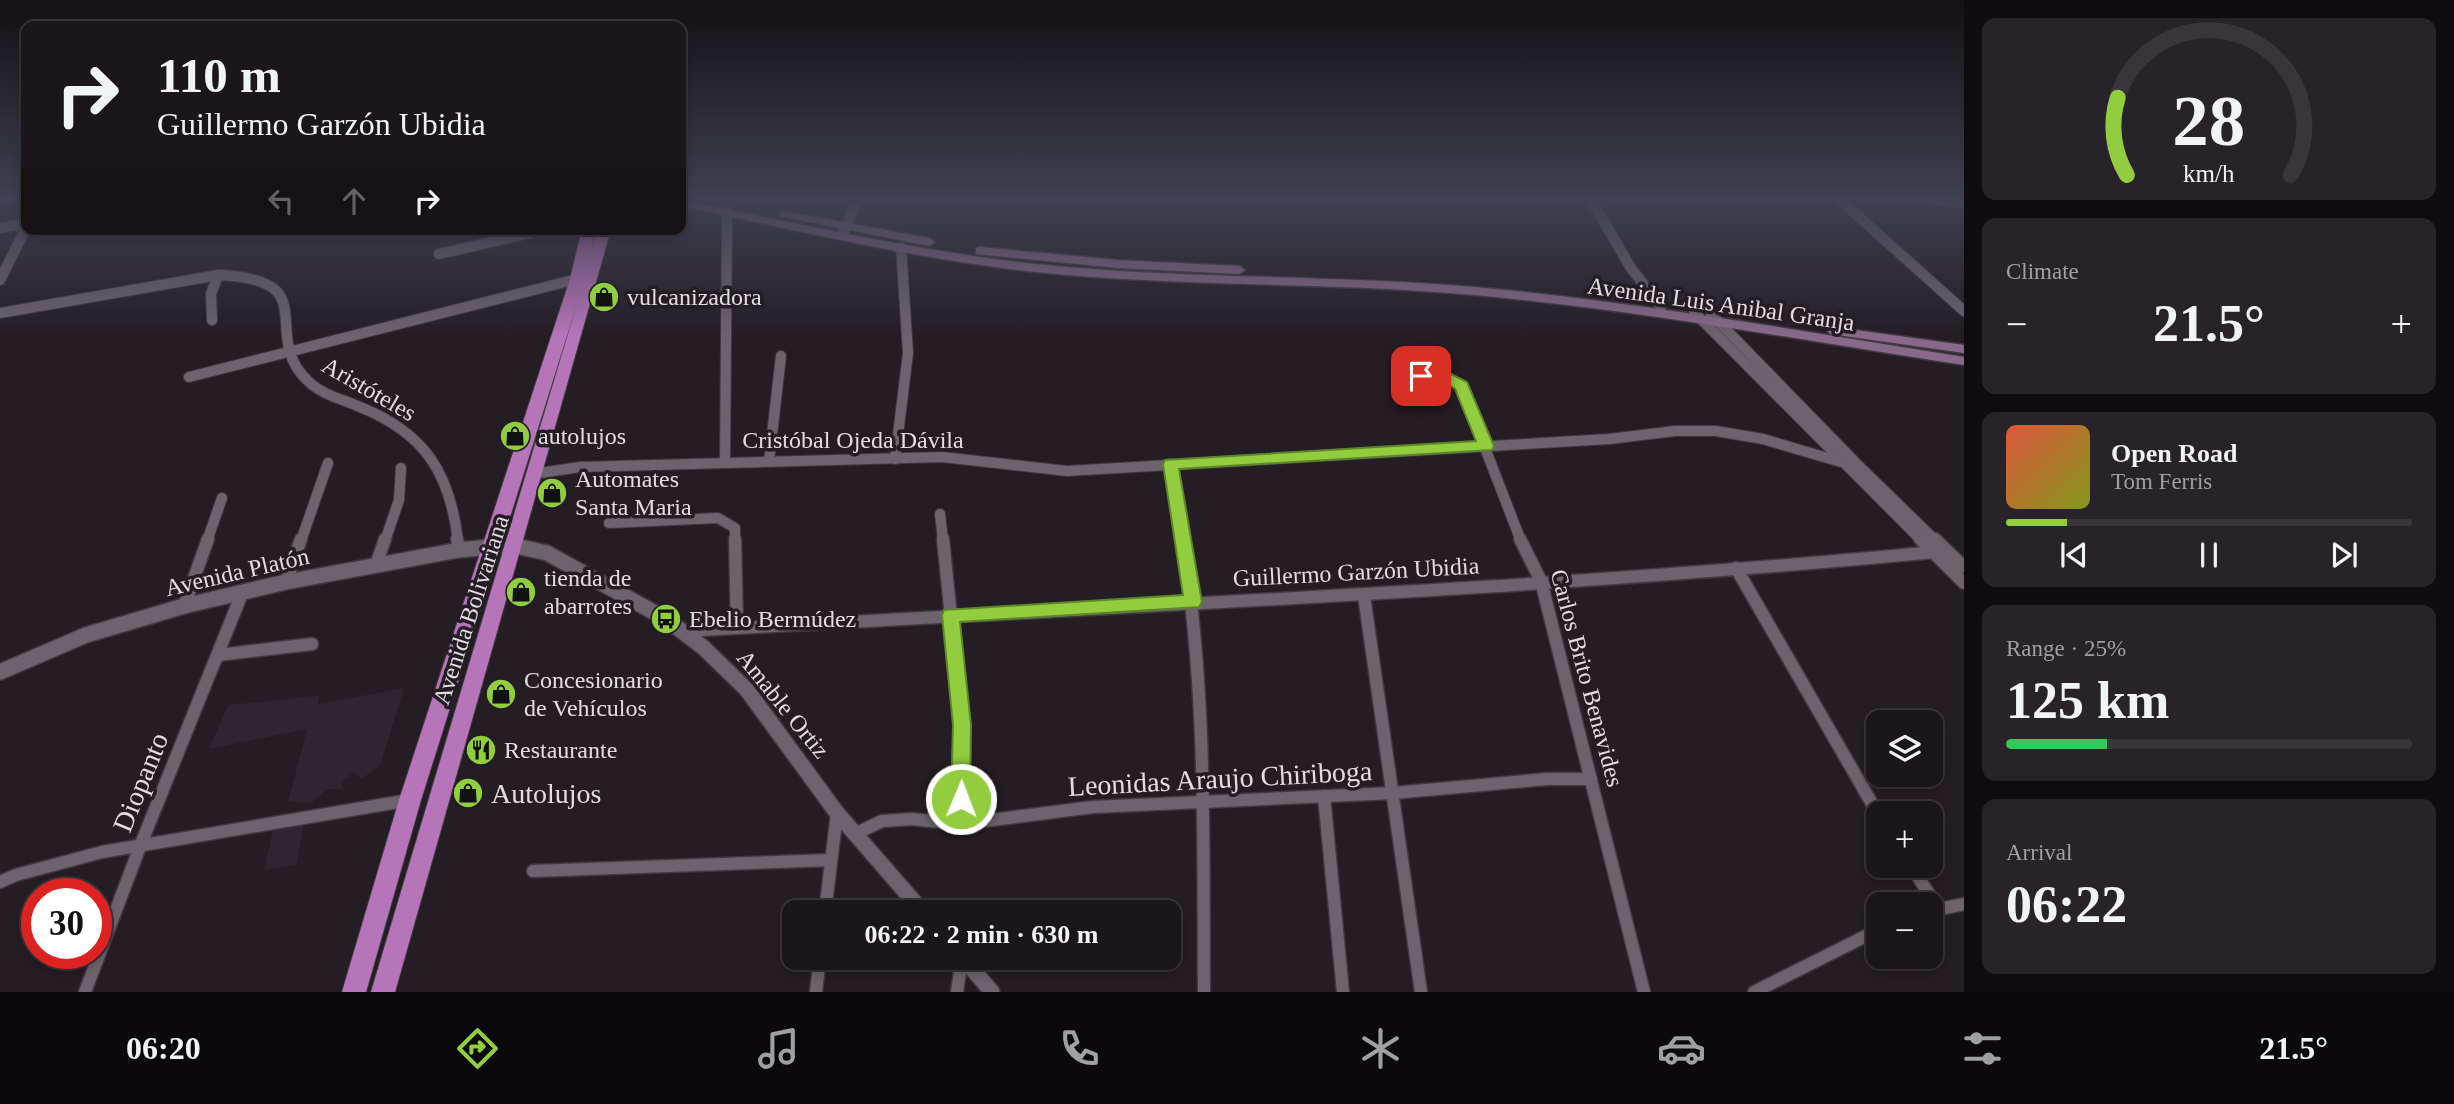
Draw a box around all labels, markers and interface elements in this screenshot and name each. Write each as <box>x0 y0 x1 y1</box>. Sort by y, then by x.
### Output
text: 110 m <box>157 48 281 103</box>
icon: right <box>42 49 133 140</box>
text: 28 <box>2173 80 2245 161</box>
text: Guillermo Garzón Ubidia <box>157 106 486 142</box>
text: km/h <box>2183 160 2235 187</box>
icon: left <box>262 182 300 220</box>
icon: ahead <box>335 182 373 220</box>
icon: right <box>408 182 446 220</box>
text: Climate <box>2006 259 2079 284</box>
street label: Avenida Luis Anibal Granja <box>1586 272 1857 336</box>
shop icon: vulcanizadora <box>587 280 621 314</box>
place label: vulcanizadora <box>627 284 762 310</box>
text: 21.5° <box>2153 295 2265 352</box>
text: − <box>2006 303 2027 345</box>
text: + <box>2391 303 2412 345</box>
pin <box>1391 346 1451 406</box>
street label: Aristóteles <box>317 352 421 426</box>
icon: arrive <box>1402 357 1440 395</box>
shop icon: autolujos <box>498 419 532 453</box>
place label: autolujos <box>538 423 626 449</box>
street label: Cristóbal Ojeda Dávila <box>742 427 964 453</box>
text: Open Road <box>2111 439 2237 468</box>
place label: Automates Santa Maria <box>575 466 692 520</box>
text: Tom Ferris <box>2111 469 2212 494</box>
shop icon: Automates Santa Maria <box>535 476 569 510</box>
street label: Avenida Bolivariana <box>428 512 514 708</box>
icon: previous <box>2055 536 2093 574</box>
icon: pause <box>2190 536 2228 574</box>
icon: next <box>2325 536 2363 574</box>
street label: Avenida Platón <box>163 543 311 601</box>
street label: Guillermo Garzón Ubidia <box>1232 553 1480 591</box>
place label: tienda de abarrotes <box>544 565 632 619</box>
street label: Carlos Brito Benavides <box>1545 566 1629 790</box>
shop icon: tienda de abarrotes <box>504 575 538 609</box>
bus stop icon: Ebelio Bermúdez <box>649 602 683 636</box>
place label: Ebelio Bermúdez <box>689 606 856 632</box>
text: Range · 25% <box>2006 636 2126 661</box>
street label: Amable Ortiz <box>732 645 834 763</box>
place label: Concesionario de Vehículos <box>524 667 663 721</box>
text: 125 km <box>2006 672 2169 729</box>
shop icon: Concesionario de Vehículos <box>484 677 518 711</box>
map controls <box>1866 710 1943 969</box>
button: layers <box>1866 710 1943 787</box>
street label: Diopanto <box>107 728 174 836</box>
restaurant icon: Restaurante <box>464 733 498 767</box>
place label: Restaurante <box>504 737 617 763</box>
street label: Leonidas Araujo Chiriboga <box>1067 755 1374 802</box>
position arrow <box>924 762 998 836</box>
shop icon: Autolujos <box>451 776 485 810</box>
place label: Autolujos <box>491 778 601 809</box>
button: + <box>1866 801 1943 878</box>
text: Arrival <box>2006 840 2072 865</box>
text: 06:22 <box>2006 876 2127 933</box>
speed limit sign: 30 <box>21 878 112 969</box>
button: − <box>1866 892 1943 969</box>
text: 06:22 · 2 min · 630 m <box>865 920 1099 949</box>
icon: directions <box>453 1024 502 1073</box>
icon: music <box>754 1024 803 1073</box>
icon: phone <box>1055 1024 1104 1073</box>
icon: climate <box>1356 1024 1405 1073</box>
icon: car <box>1657 1024 1706 1073</box>
icon: filters <box>1958 1024 2007 1073</box>
text: 06:20 <box>126 1030 201 1066</box>
text: 21.5° <box>2259 1030 2328 1066</box>

